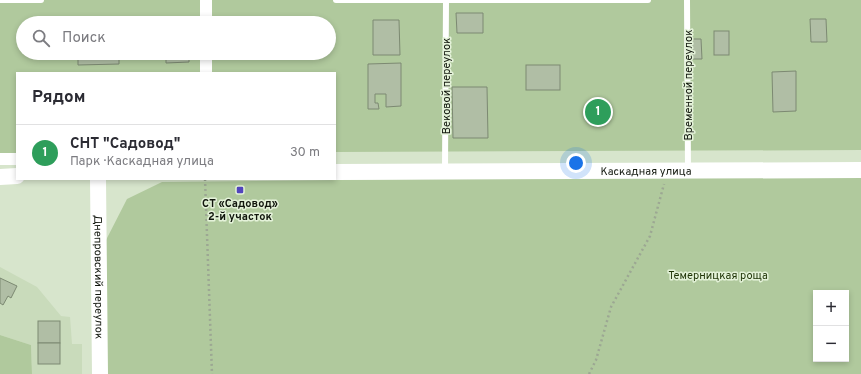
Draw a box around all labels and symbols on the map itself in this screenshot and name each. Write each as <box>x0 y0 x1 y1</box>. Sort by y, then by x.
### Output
street label: Временной переулок <box>682 30 696 140</box>
street label: Вековой переулок <box>440 38 454 134</box>
pin: 1 <box>585 97 611 127</box>
your location <box>566 153 586 173</box>
street label: Каскадная улица <box>600 165 692 179</box>
marker: СТ «Садовод» 2-й участок <box>235 185 245 195</box>
place label: СТ «Садовод» 2-й участок <box>202 197 278 224</box>
street label: Днепровский переулок <box>90 215 106 339</box>
park label: Темерницкая роща <box>668 269 768 283</box>

